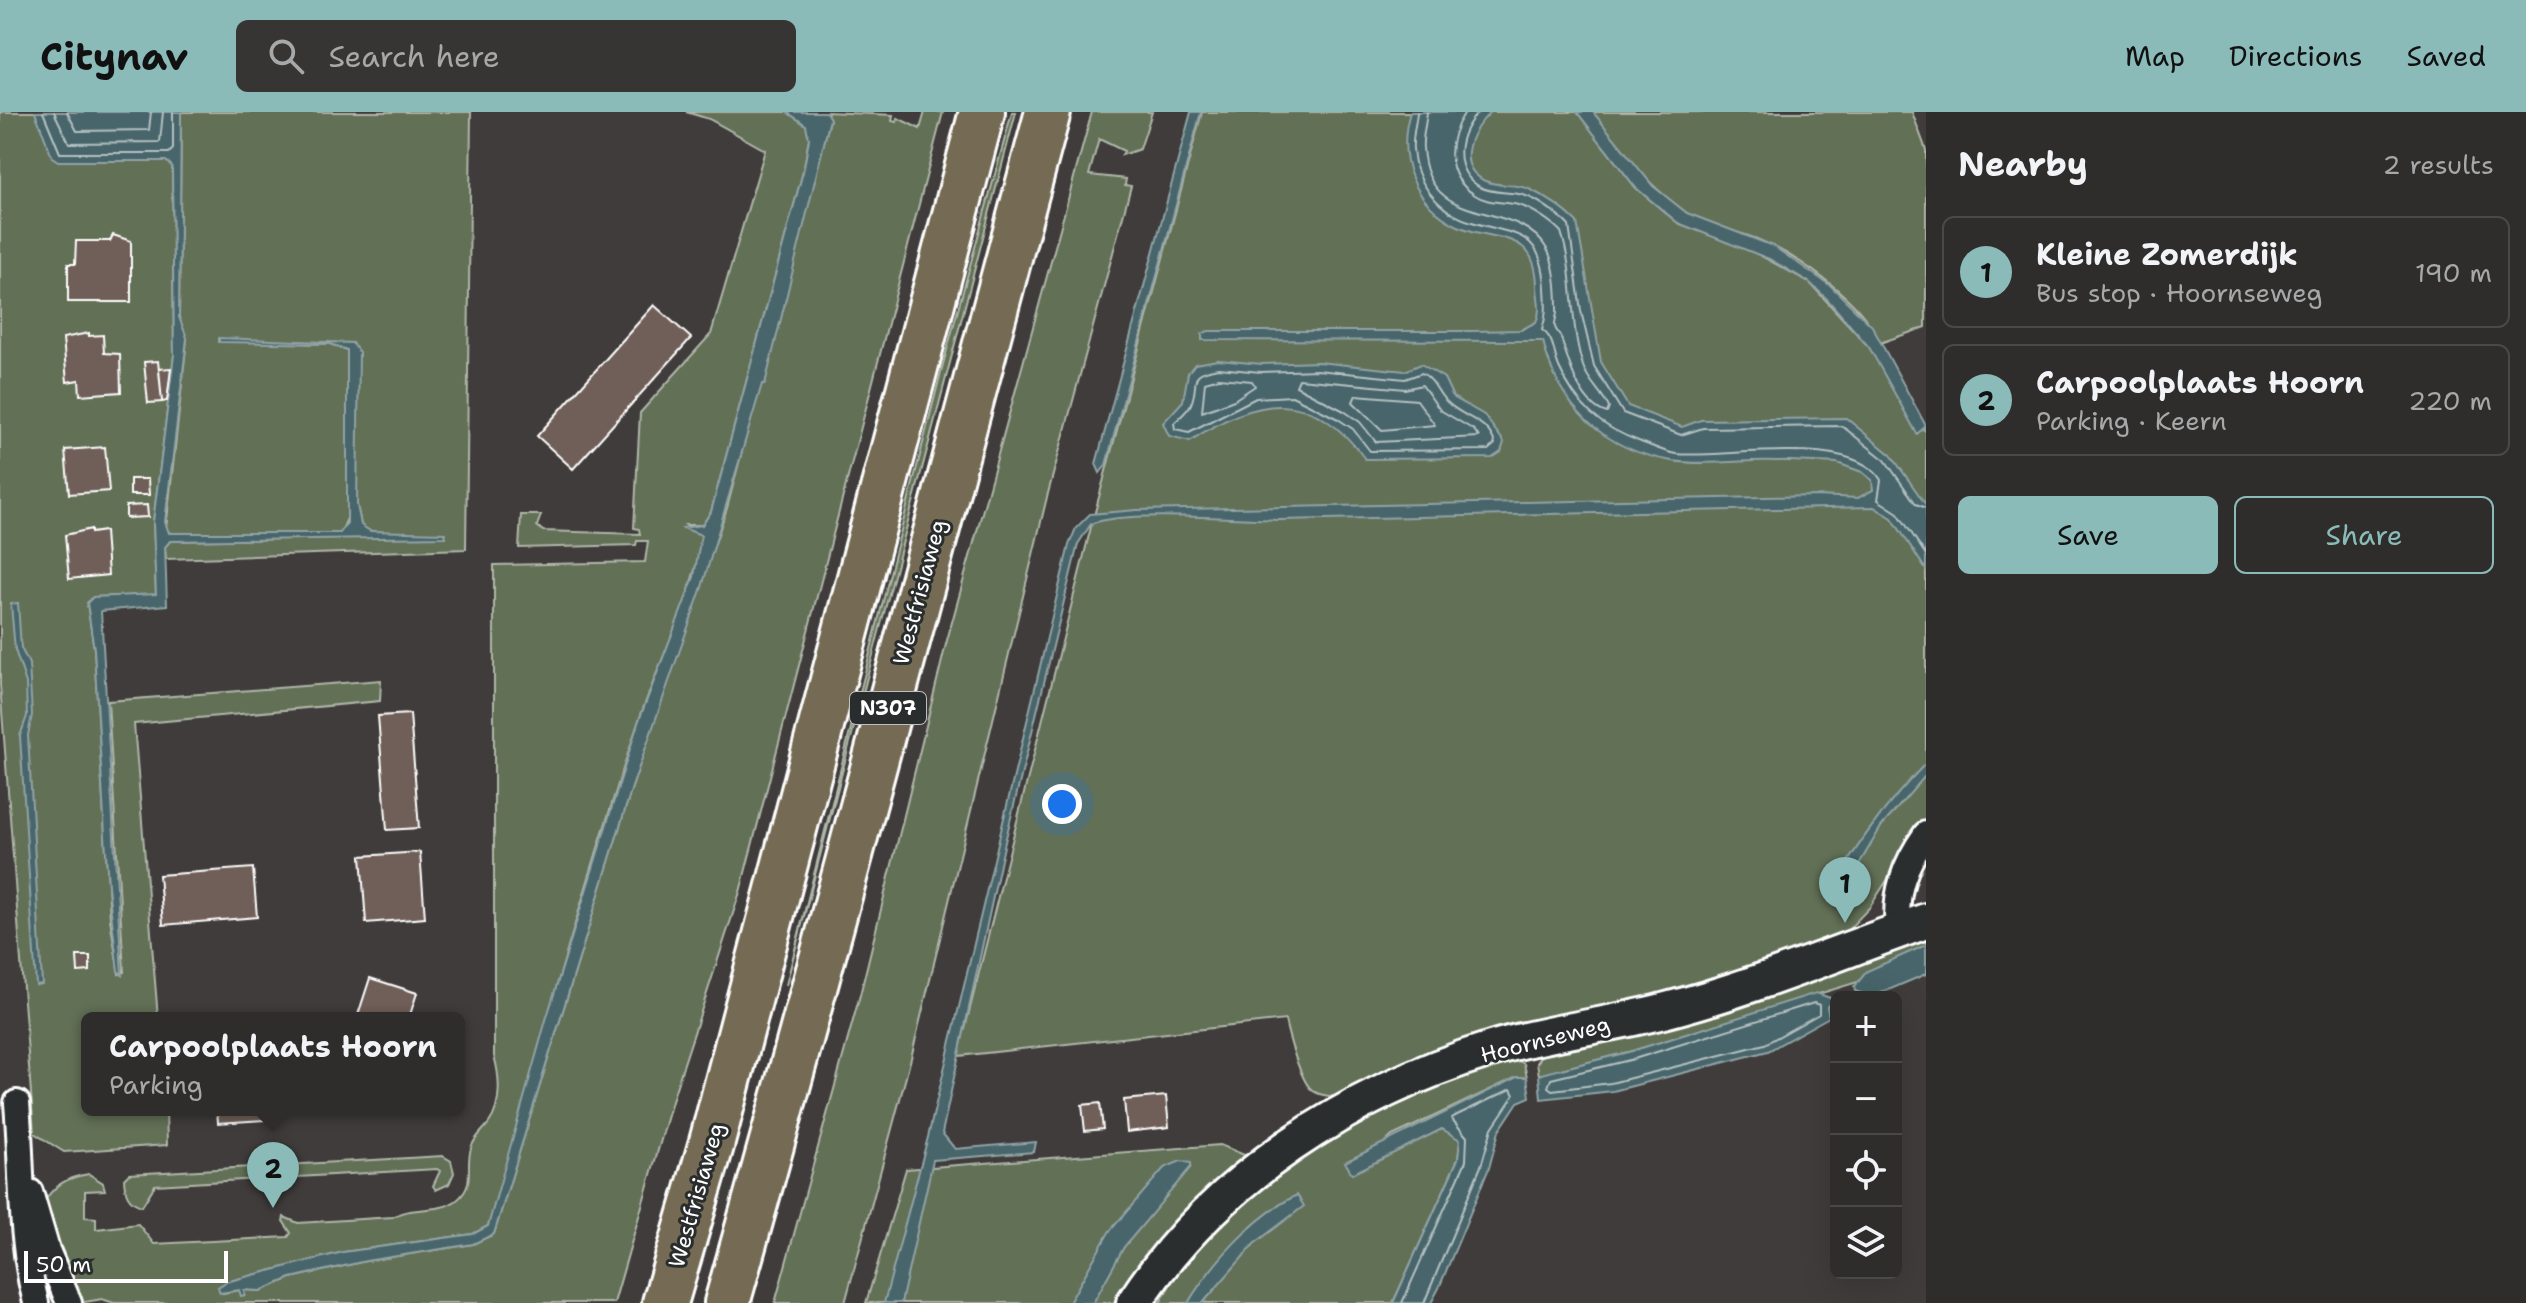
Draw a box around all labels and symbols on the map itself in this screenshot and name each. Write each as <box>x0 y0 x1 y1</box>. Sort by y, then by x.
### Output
street label: Westfrisiaweg <box>886 516 953 668</box>
road number: N307 <box>850 692 926 724</box>
your location <box>1042 784 1082 824</box>
pin: 1 <box>1819 857 1871 923</box>
street label: Hoornseweg <box>1477 1009 1613 1070</box>
street label: Westfrisiaweg <box>662 1119 731 1271</box>
pin: 2 <box>247 1142 299 1208</box>
scale bar <box>24 1247 228 1283</box>

